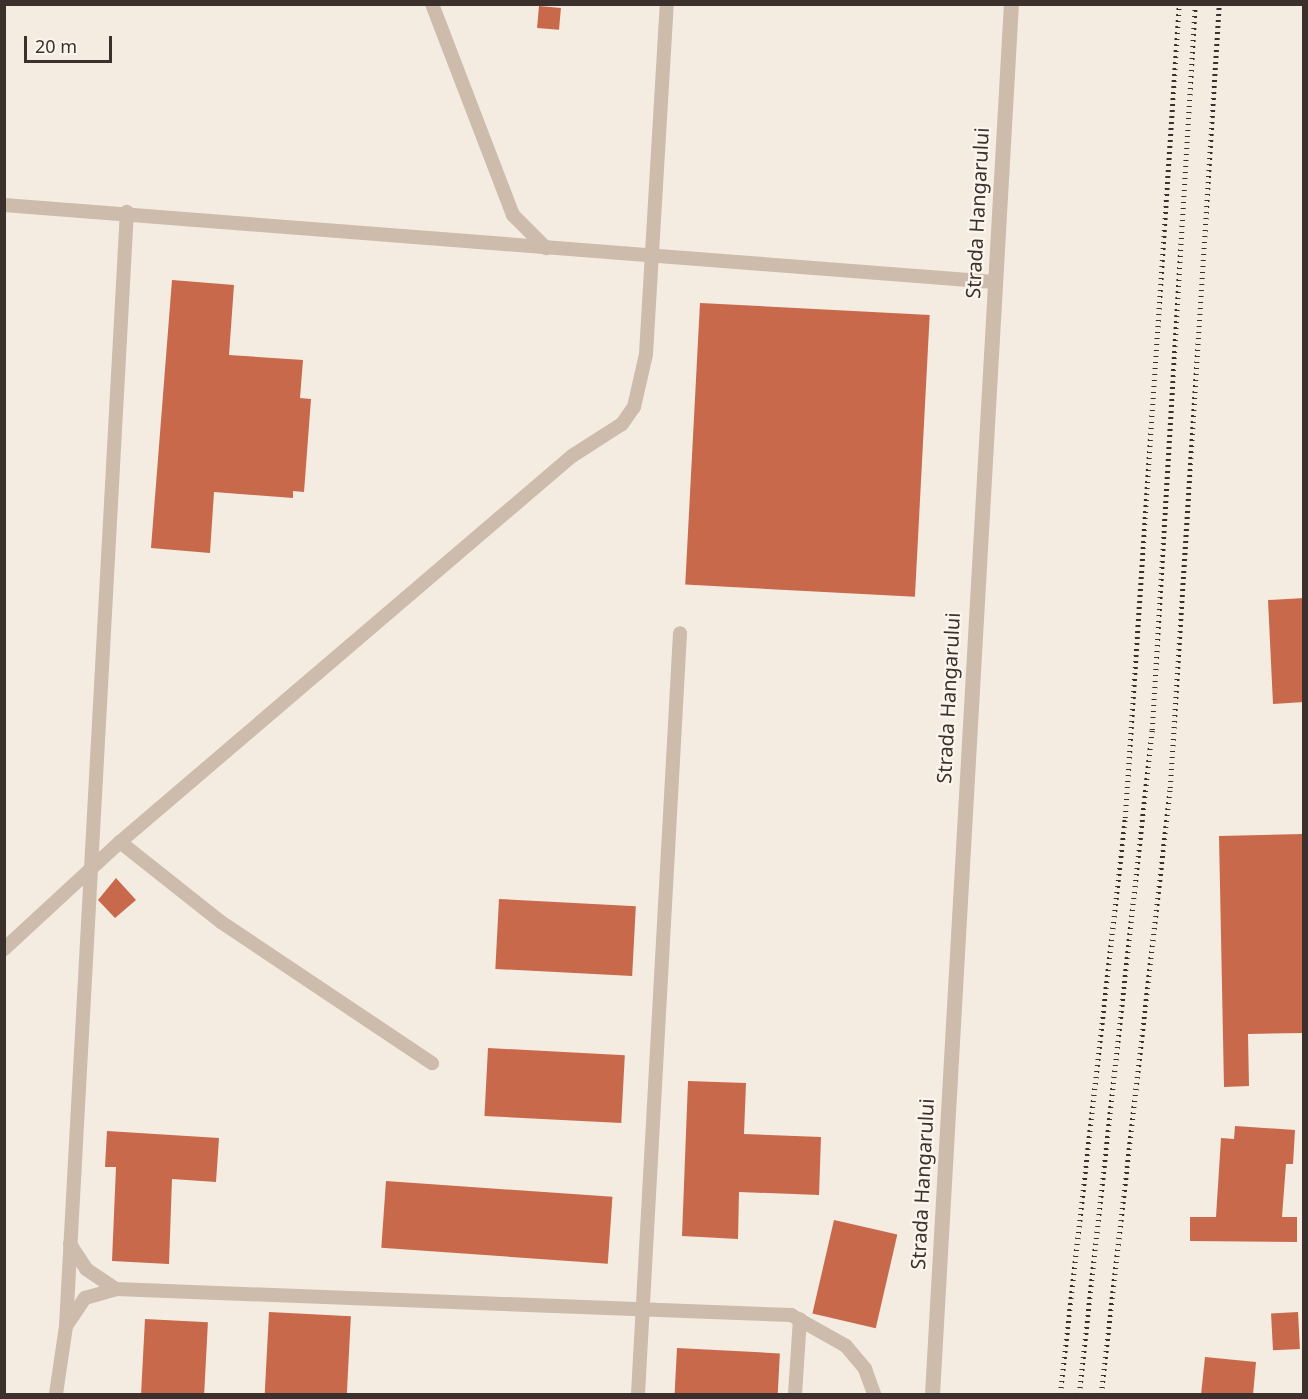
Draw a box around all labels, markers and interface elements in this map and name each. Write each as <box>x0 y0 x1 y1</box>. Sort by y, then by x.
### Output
scale bar <box>27 24 116 62</box>
text: 20 m <box>35 34 77 58</box>
street label: Strada Hangarului <box>961 127 993 299</box>
street label: Strada Hangarului <box>932 612 964 784</box>
street label: Strada Hangarului <box>906 1098 938 1270</box>

